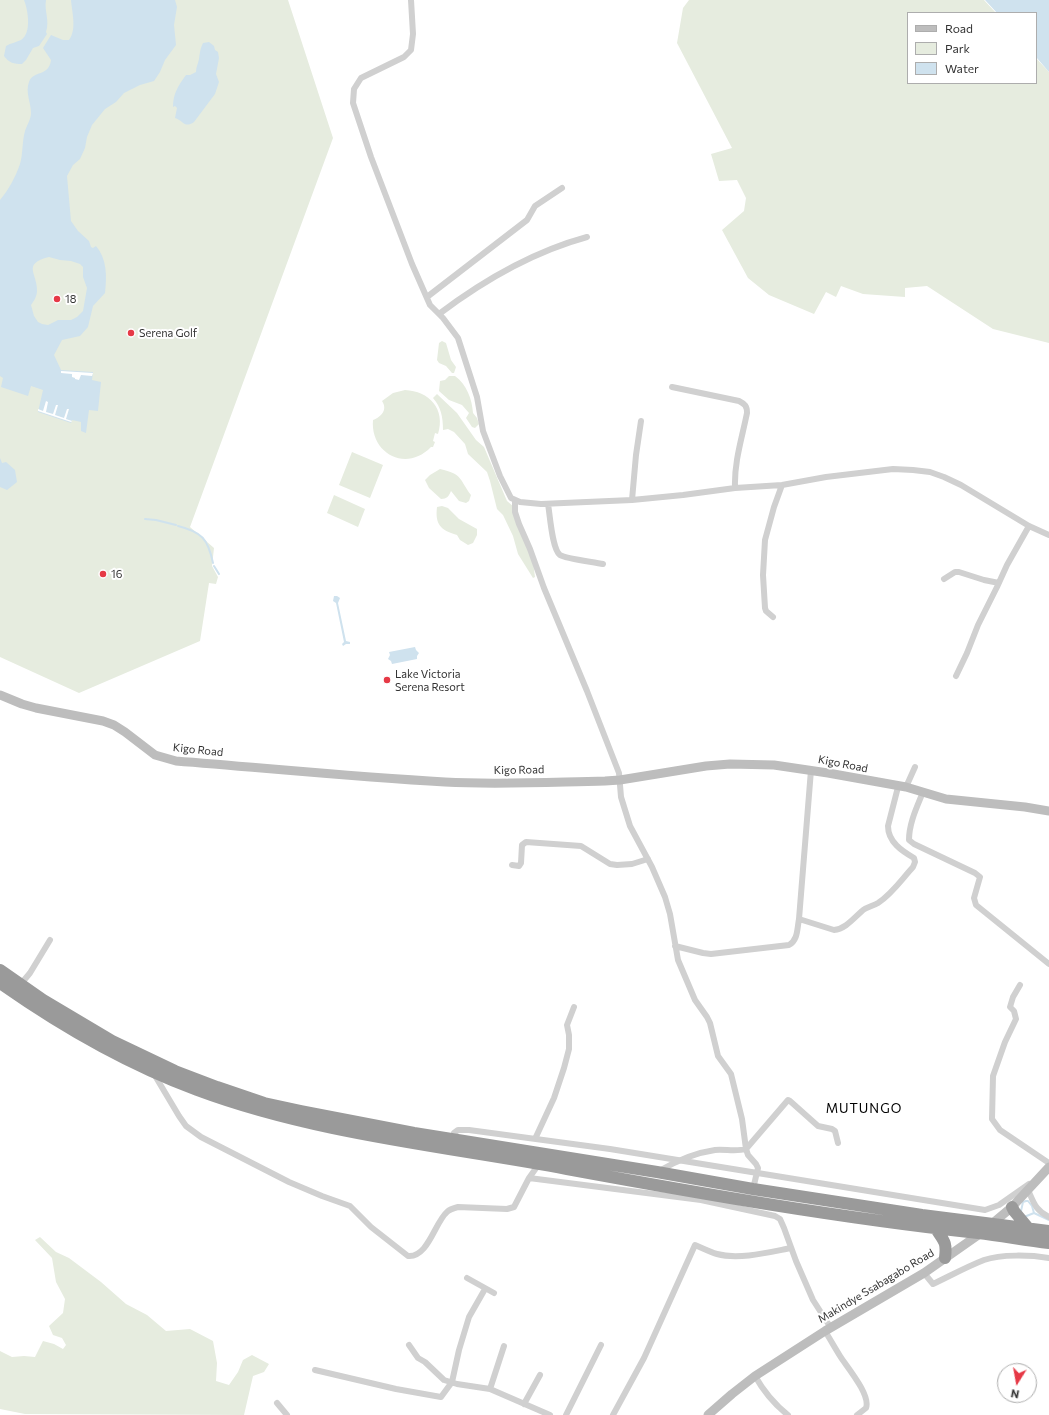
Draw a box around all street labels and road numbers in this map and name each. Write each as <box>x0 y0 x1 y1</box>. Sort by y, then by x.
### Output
street label: Kigo Road <box>172 741 224 759</box>
street label: Kigo Road <box>817 753 869 775</box>
street label: Kigo Road <box>494 763 544 777</box>
street label: Makindye Ssabagabo Road <box>816 1246 936 1326</box>

